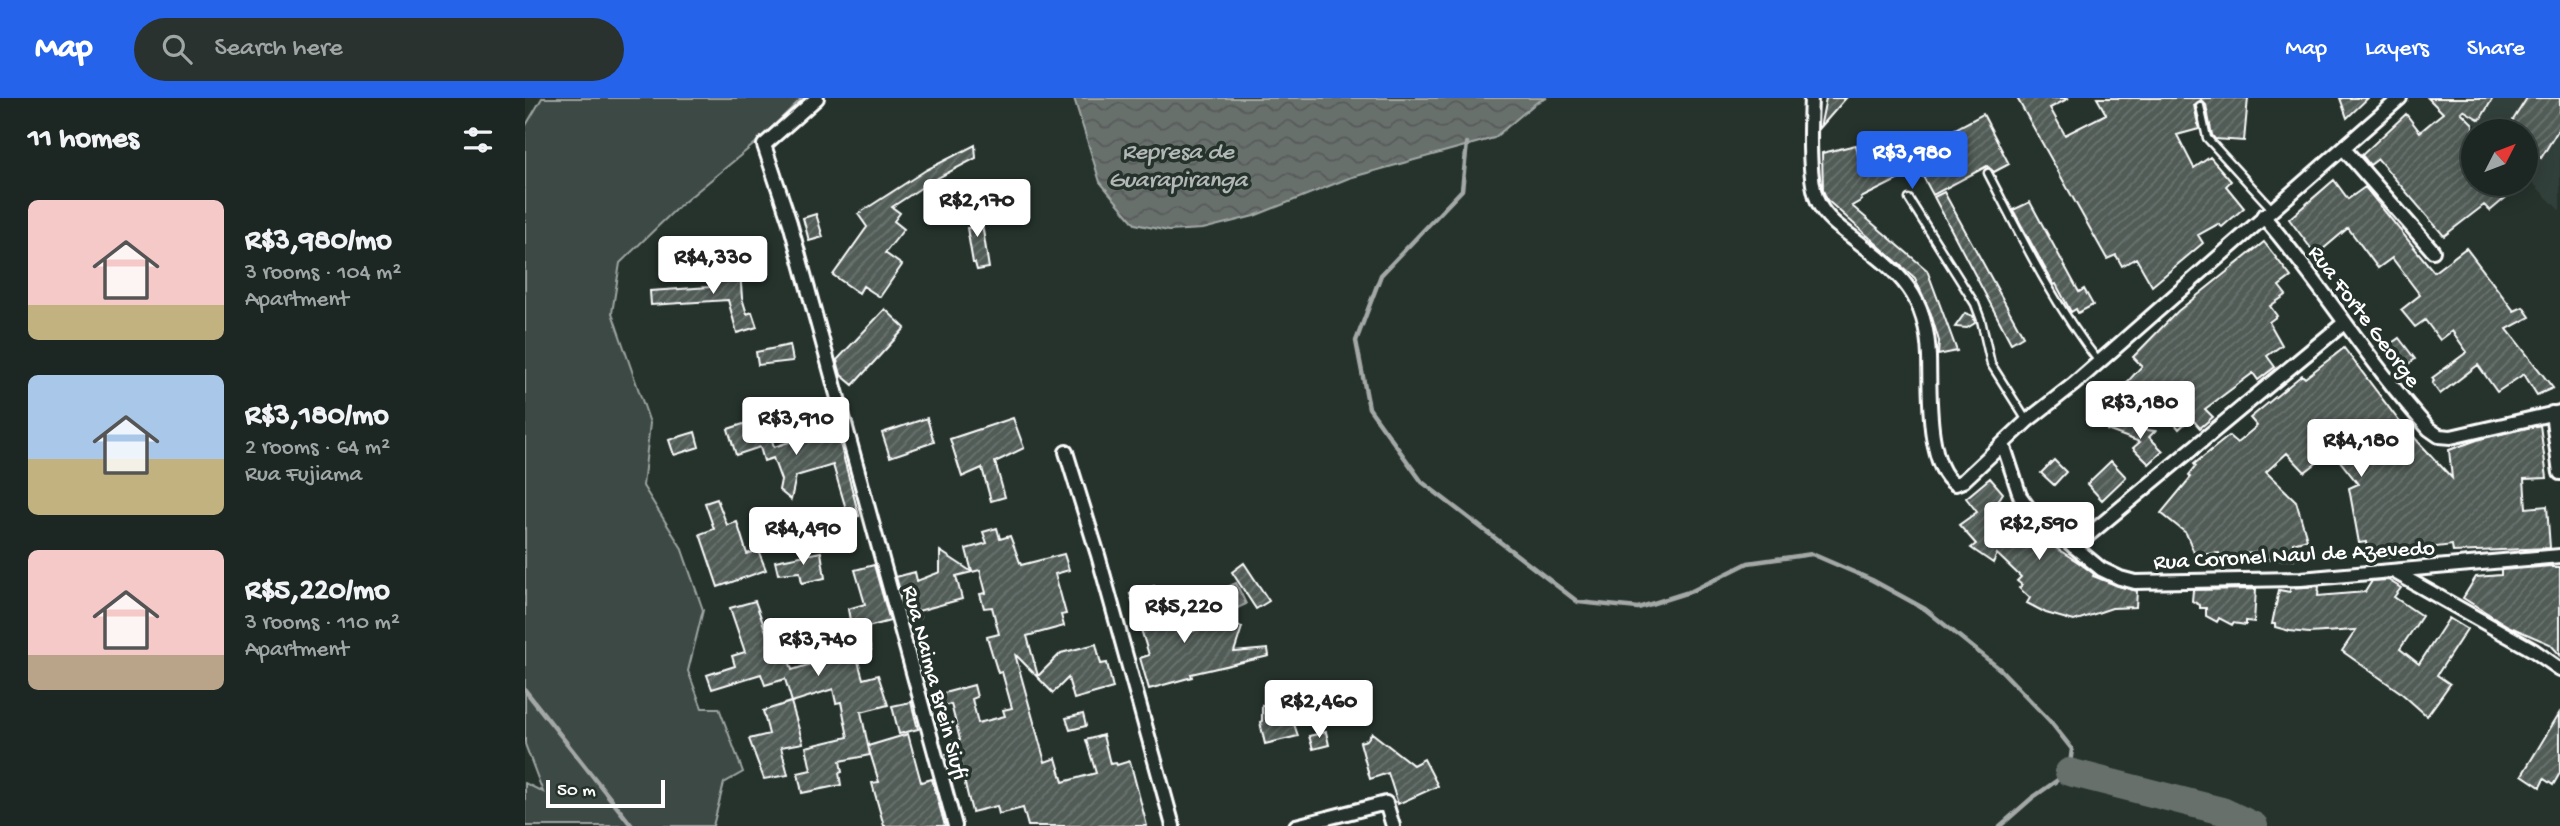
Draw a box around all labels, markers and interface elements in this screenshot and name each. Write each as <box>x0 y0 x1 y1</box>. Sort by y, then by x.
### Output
search box <box>134 18 624 81</box>
text: Map <box>35 30 92 68</box>
icon: search <box>158 30 196 68</box>
text: Search here <box>214 34 343 65</box>
text: Map <box>2285 35 2327 64</box>
text: Layers <box>2365 35 2429 64</box>
text: Share <box>2467 35 2525 64</box>
north arrow <box>2461 119 2537 196</box>
map controls <box>2461 119 2538 196</box>
icon: filters <box>459 121 497 159</box>
text: 11 homes <box>28 123 139 158</box>
pin: R$3,980 <box>1847 132 1977 191</box>
water label: Represa de Guarapiranga <box>1109 139 1249 196</box>
text: R$3,980 <box>1873 140 1951 167</box>
pin: R$2,170 <box>912 180 1042 239</box>
text: R$2,170 <box>939 188 1015 215</box>
text: R$3,980/mo <box>245 225 392 260</box>
icon: home <box>84 228 168 312</box>
pin: R$4,330 <box>648 236 778 296</box>
street label: Rua Forte George <box>2301 241 2426 394</box>
text: R$4,330 <box>674 245 752 272</box>
text: 3 rooms · 104 m² <box>245 260 401 287</box>
text: Apartment <box>245 287 349 314</box>
pin: R$3,180 <box>2075 382 2205 441</box>
text: R$3,180 <box>2102 390 2178 417</box>
pin: R$3,910 <box>731 398 861 457</box>
text: R$3,180/mo <box>245 400 389 435</box>
icon: home <box>84 403 168 487</box>
text: R$3,910 <box>758 406 834 433</box>
pin: R$4,180 <box>2296 420 2426 479</box>
text: R$4,180 <box>2323 428 2399 455</box>
text: 2 rooms · 64 m² <box>245 435 390 462</box>
text: Rua Fujiama <box>245 462 362 489</box>
pin: R$2,590 <box>1974 503 2104 562</box>
pin: R$4,490 <box>738 508 868 567</box>
text: R$2,590 <box>2000 511 2078 538</box>
text: R$4,490 <box>765 516 841 543</box>
street label: Rua Coronel Naul de Azevedo <box>2153 536 2436 577</box>
text: R$5,220/mo <box>245 575 390 610</box>
icon: home <box>84 578 168 662</box>
street label: Rua Naima Brein Siufi <box>895 583 973 783</box>
pin: R$5,220 <box>1119 586 1249 645</box>
text: R$5,220 <box>1145 594 1223 621</box>
text: 3 rooms · 110 m² <box>245 610 400 637</box>
pin: R$3,740 <box>753 618 883 678</box>
text: R$3,740 <box>779 627 857 654</box>
text: Apartment <box>245 637 349 664</box>
pin: R$2,460 <box>1254 680 1384 740</box>
text: R$2,460 <box>1281 689 1357 716</box>
scale bar <box>546 777 665 809</box>
text: 50 m <box>557 780 596 803</box>

